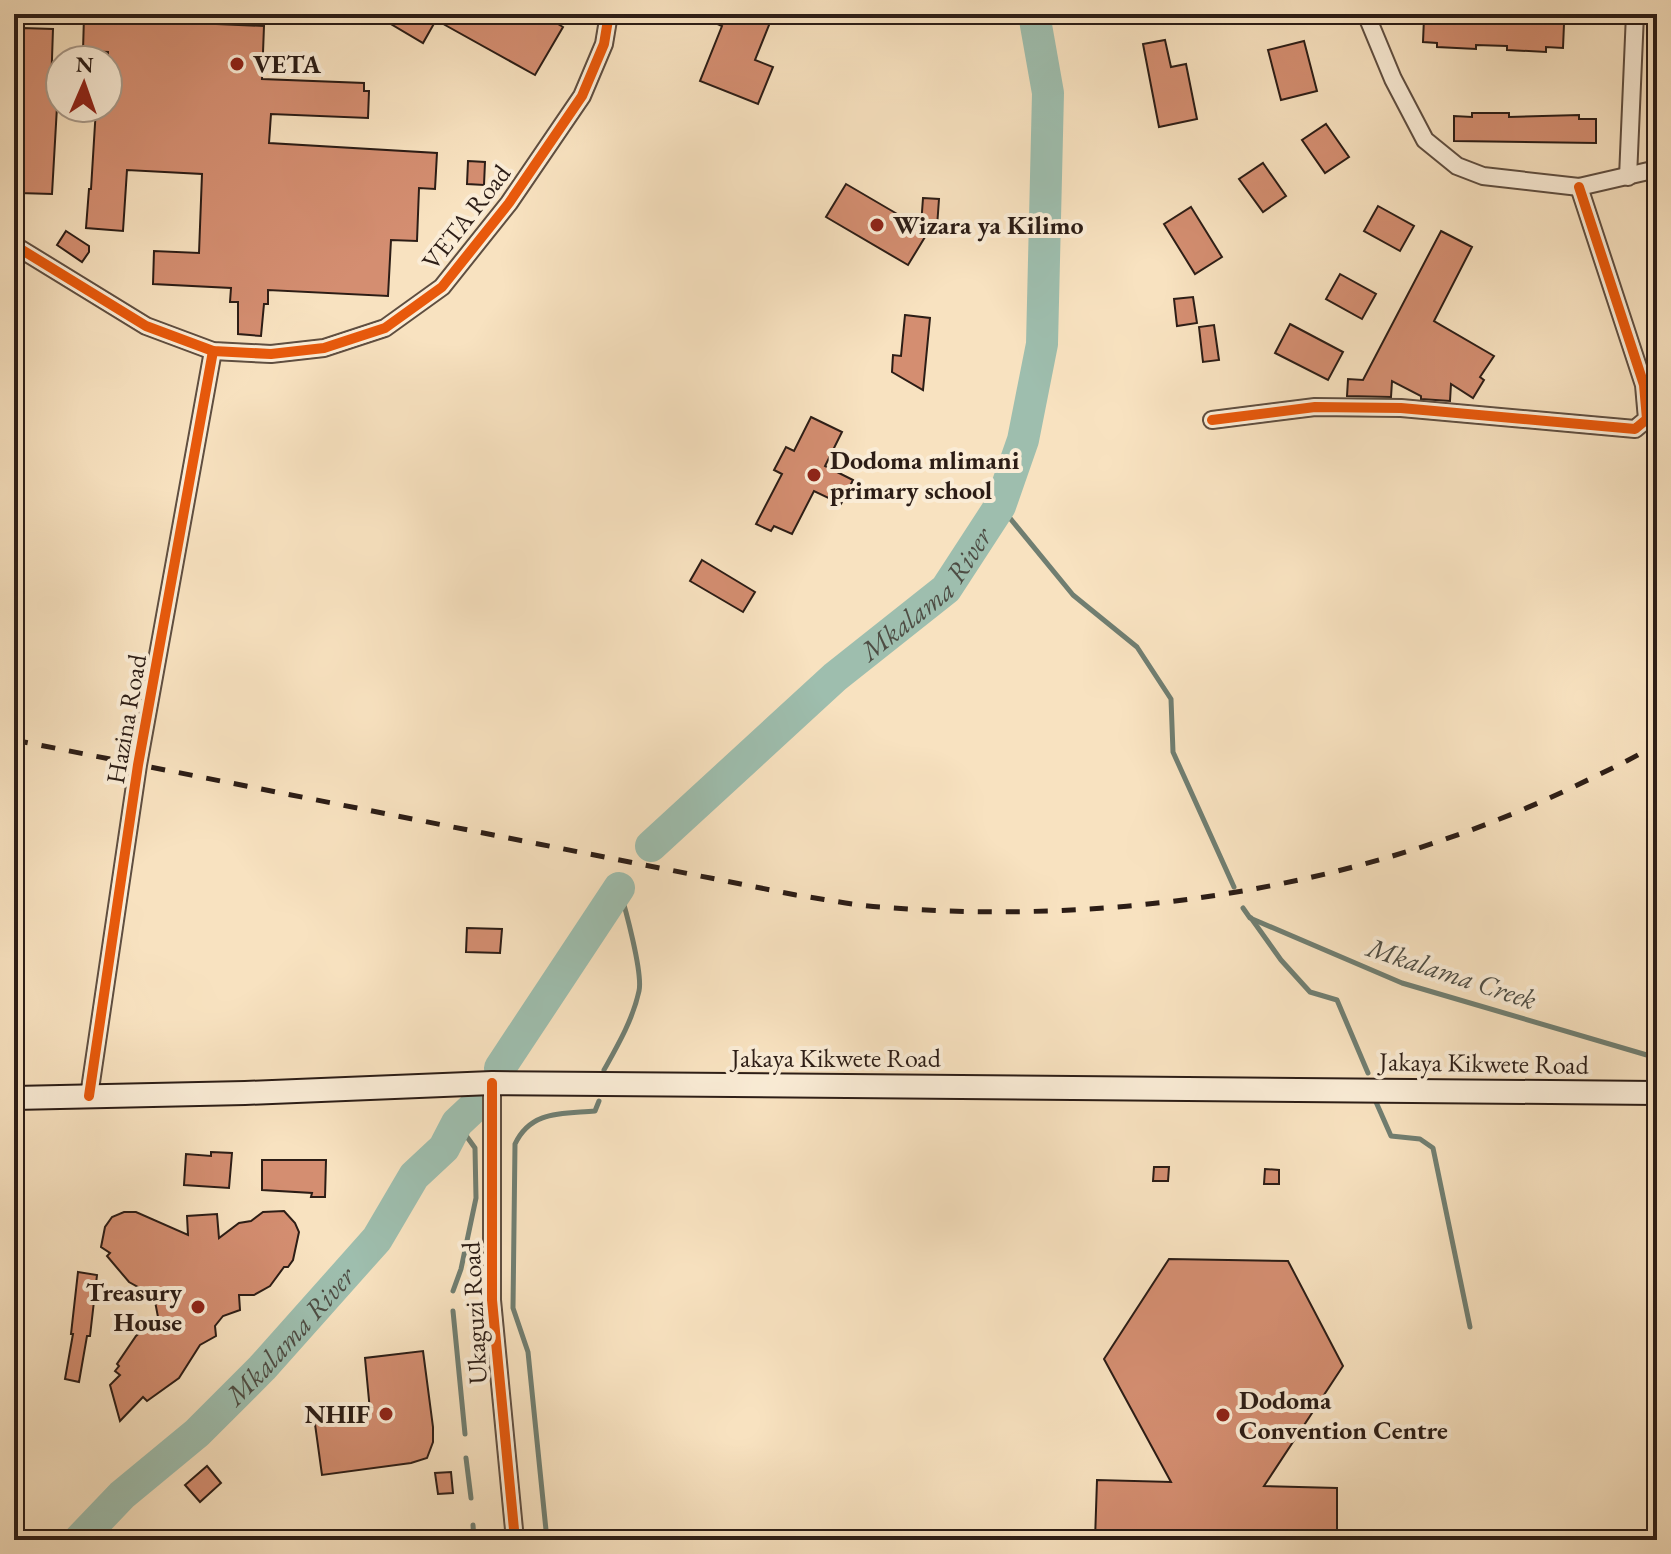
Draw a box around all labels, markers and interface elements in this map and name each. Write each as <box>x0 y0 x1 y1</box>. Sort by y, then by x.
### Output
north arrow <box>44 44 124 124</box>
place label: VETA <box>253 47 321 81</box>
text: N <box>75 50 94 79</box>
marker: VETA <box>228 55 246 73</box>
street label: VETA Road <box>414 157 518 277</box>
place label: Wizara ya Kilimo <box>893 208 1084 242</box>
marker: Wizara ya Kilimo <box>868 216 886 234</box>
place label: Dodoma mlimani primary school <box>830 443 1020 507</box>
marker: Dodoma mlimani primary school <box>805 466 823 484</box>
water label: Mkalama River <box>851 519 1000 670</box>
street label: Hazina Road <box>98 651 154 786</box>
water label: Mkalama Creek <box>1361 928 1541 1017</box>
street label: Jakaya Kikwete Road <box>729 1041 942 1075</box>
street label: Jakaya Kikwete Road <box>1377 1044 1590 1082</box>
street label: Ukaguzi Road <box>453 1240 495 1385</box>
water label: Mkalama River <box>216 1258 363 1414</box>
place label: Treasury House <box>86 1275 182 1339</box>
marker: Treasury House <box>189 1298 207 1316</box>
place label: Dodoma Convention Centre <box>1239 1383 1448 1447</box>
place label: NHIF <box>304 1397 370 1431</box>
marker: NHIF <box>377 1405 395 1423</box>
marker: Dodoma Convention Centre <box>1214 1406 1232 1424</box>

